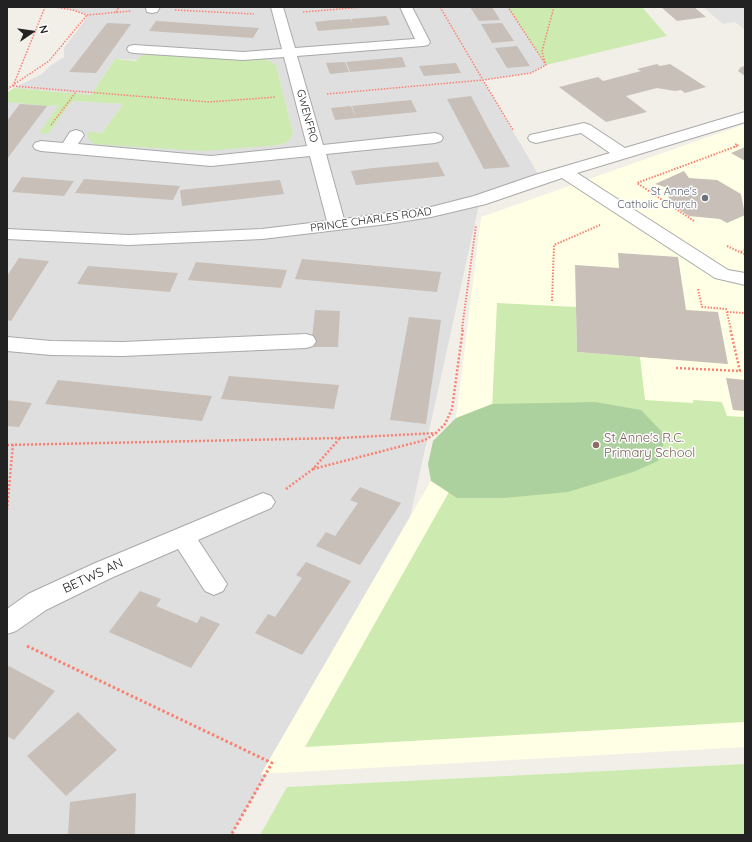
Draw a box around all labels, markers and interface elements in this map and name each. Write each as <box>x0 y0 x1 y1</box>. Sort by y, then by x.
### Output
north arrow <box>12 12 52 52</box>
text: N <box>36 24 51 35</box>
street label: GWENFRO <box>294 88 320 144</box>
place label: St Anne's Catholic Church <box>617 185 697 211</box>
marker: St Anne's Catholic Church <box>700 193 710 203</box>
street label: PRINCE CHARLES ROAD <box>309 205 433 235</box>
place label: St Anne's R.C. Primary School <box>604 430 695 461</box>
marker: St Anne's R.C. Primary School <box>591 440 601 450</box>
street label: BETWS AN <box>60 555 126 597</box>

